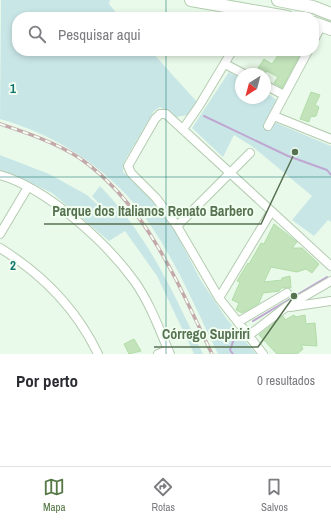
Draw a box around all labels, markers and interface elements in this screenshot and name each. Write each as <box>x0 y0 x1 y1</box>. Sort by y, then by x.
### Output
search box <box>12 12 319 56</box>
icon: search <box>26 23 48 45</box>
text: Pesquisar aqui <box>58 24 141 45</box>
north arrow <box>235 68 271 104</box>
text: 1 <box>10 80 16 97</box>
callout: Parque dos Italianos Renato Barbero <box>44 198 261 224</box>
text: Parque dos Italianos Renato Barbero <box>52 202 254 220</box>
text: 2 <box>10 257 16 274</box>
callout: Córrego Supiriri <box>154 321 258 347</box>
text: Córrego Supiriri <box>162 325 250 343</box>
text: Por perto <box>16 369 78 392</box>
text: 0 resultados <box>257 372 315 389</box>
tab: Mapa <box>43 476 66 514</box>
tab: Rotas <box>151 476 175 514</box>
tab: Salvos <box>261 476 288 514</box>

